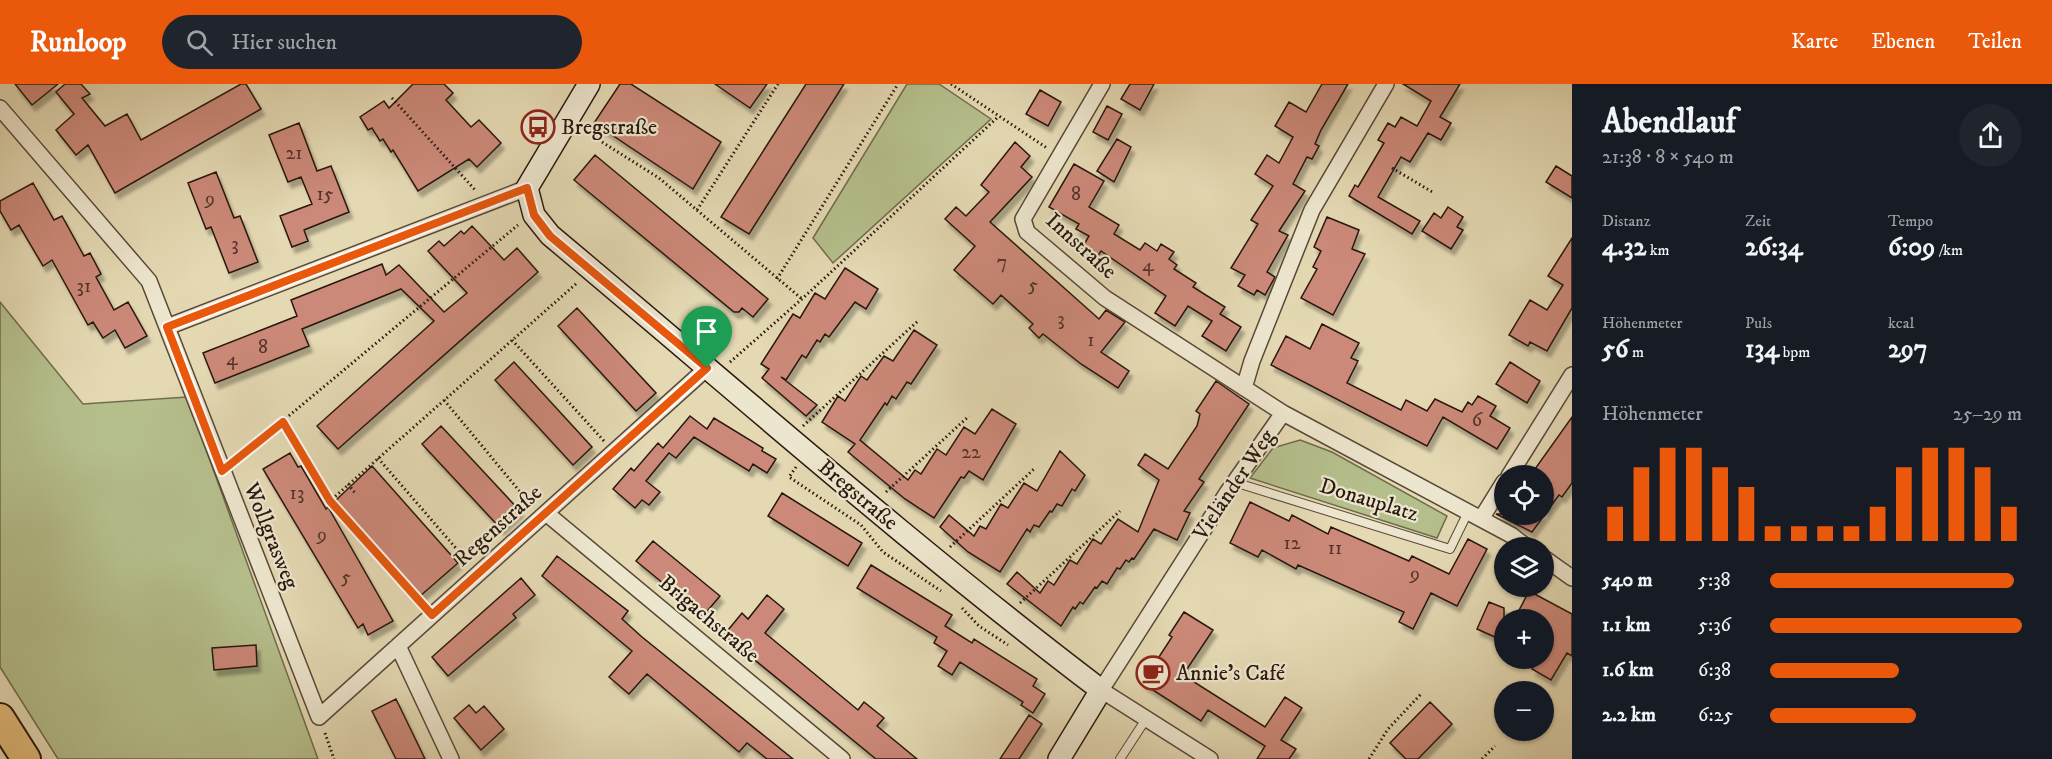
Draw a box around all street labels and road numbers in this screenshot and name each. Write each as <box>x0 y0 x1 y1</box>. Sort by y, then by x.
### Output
street label: Innstraße <box>1040 207 1122 285</box>
street label: Vieländer Weg <box>1187 424 1281 546</box>
street label: Bregstraße <box>812 454 904 536</box>
street label: Donauplatz <box>1316 472 1422 528</box>
street label: Wollgrasweg <box>237 478 305 593</box>
street label: Regenstraße <box>448 479 548 573</box>
street label: Brigachstraße <box>653 569 765 669</box>

